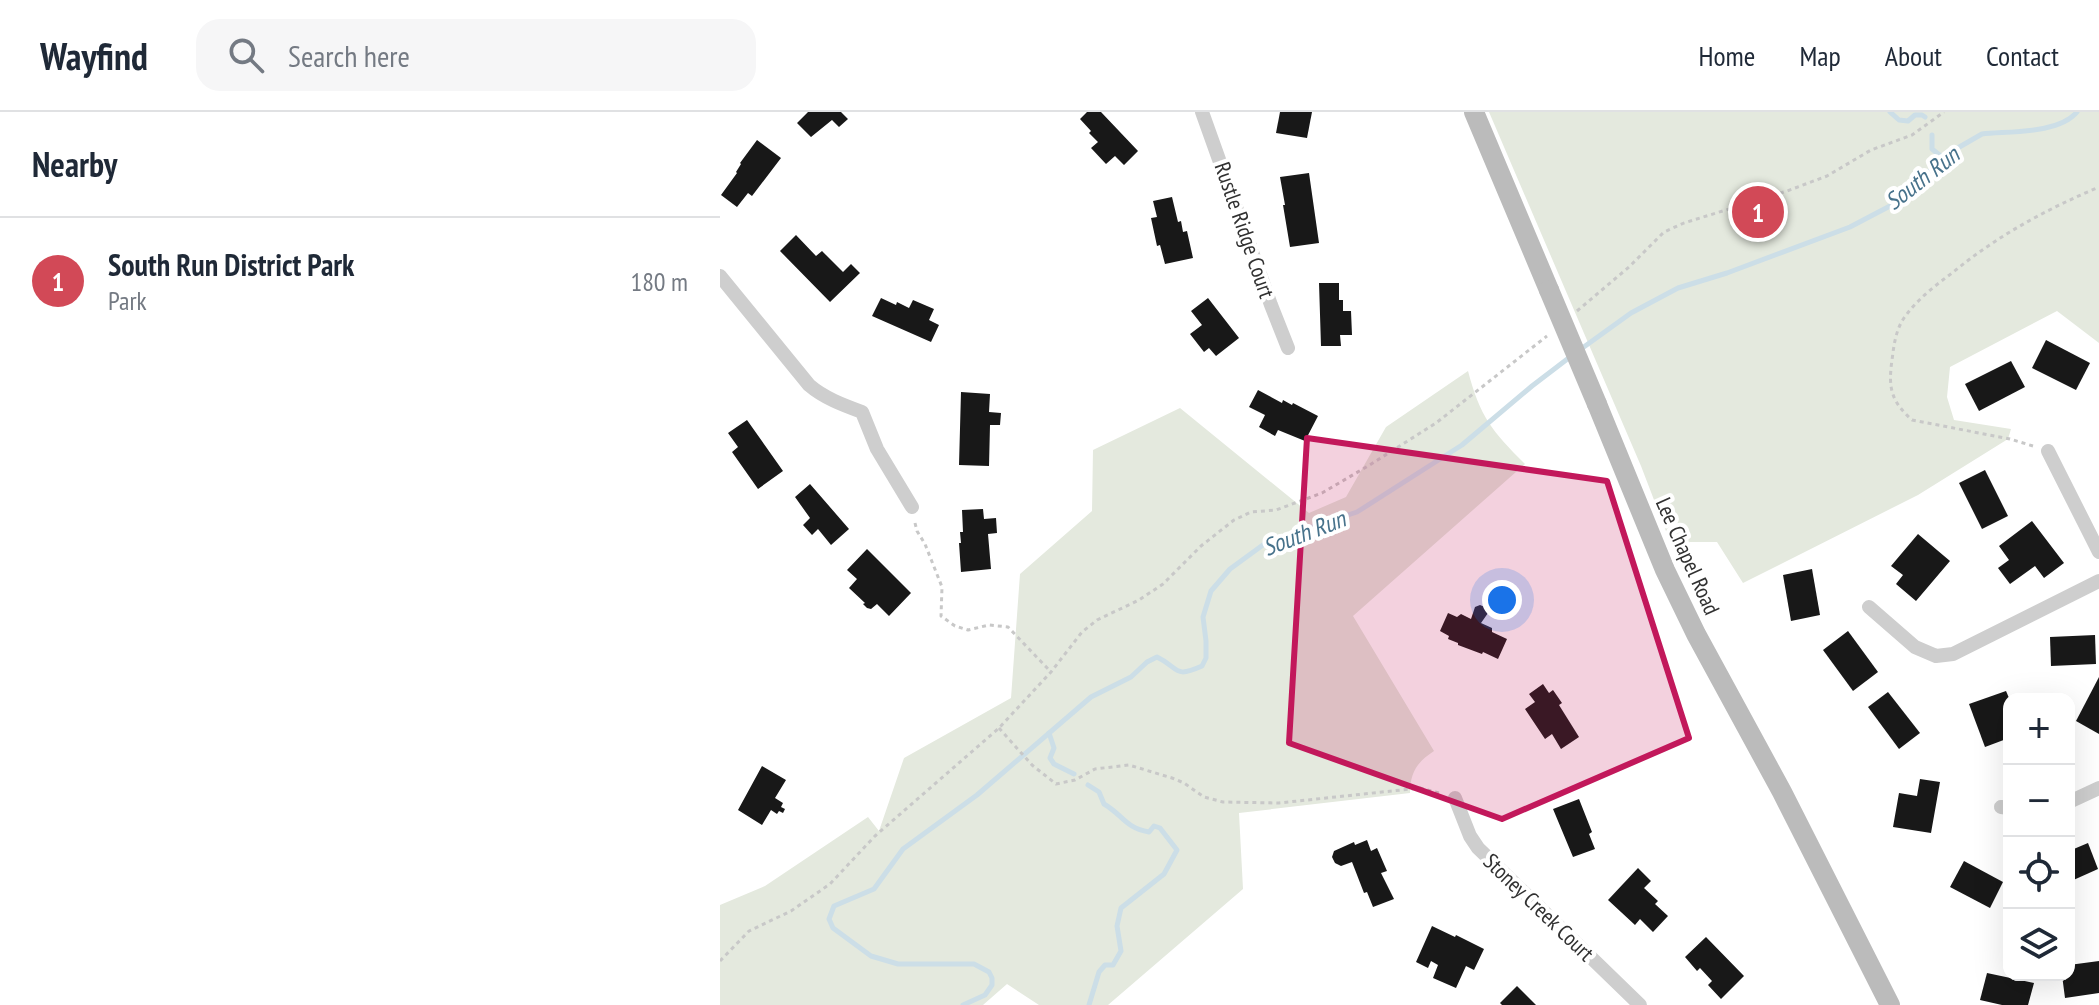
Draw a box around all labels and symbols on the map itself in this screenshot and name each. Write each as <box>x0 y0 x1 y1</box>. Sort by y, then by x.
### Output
water label: South Run <box>1879 138 1966 217</box>
street label: Rustle Ridge Court <box>1209 158 1281 302</box>
pin: 1 <box>1732 182 1784 242</box>
street label: Lee Chapel Road <box>1650 493 1726 619</box>
water label: South Run <box>1258 503 1351 563</box>
your location <box>1482 580 1522 620</box>
street label: Stoney Creek Court <box>1478 847 1600 967</box>

